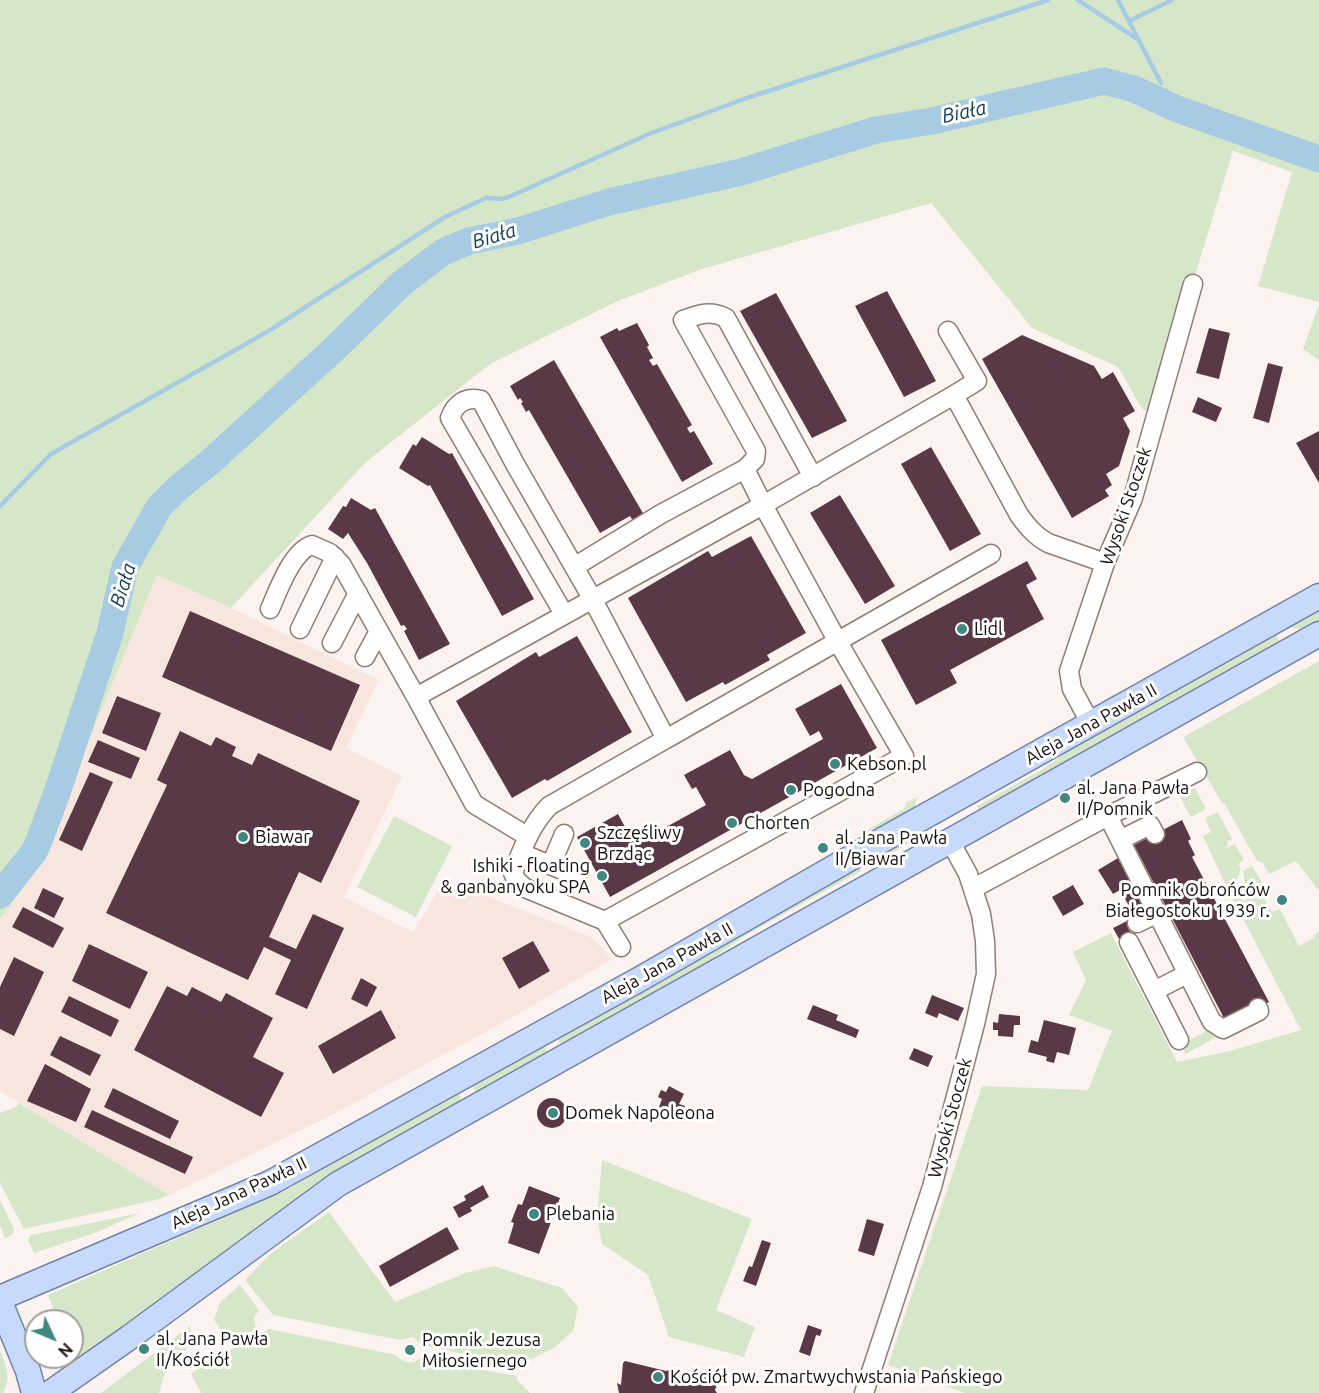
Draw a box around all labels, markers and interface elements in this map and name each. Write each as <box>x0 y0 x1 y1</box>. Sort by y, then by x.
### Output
water label: Biała <box>940 96 988 128</box>
water label: Biała <box>469 218 519 254</box>
street label: Wysoki Stoczek <box>1096 444 1156 568</box>
water label: Biała <box>105 560 141 610</box>
place label: Lidl <box>974 618 1003 640</box>
marker: Lidl <box>955 622 969 636</box>
street label: Aleja Jana Pawła II <box>1021 679 1161 769</box>
place label: Kebson.pl <box>847 753 926 775</box>
marker: Kebson.pl <box>828 757 842 771</box>
place label: al. Jana Pawła II/Pomnik <box>1077 777 1189 820</box>
place label: Pogodna <box>803 779 875 801</box>
marker: Pogodna <box>784 783 798 797</box>
marker: al. Jana Pawła II/Pomnik <box>1058 791 1072 805</box>
place label: Chorten <box>744 812 810 834</box>
marker: Chorten <box>725 816 739 830</box>
place label: Szczęśliwy Brzdąc <box>597 822 681 864</box>
place label: Biawar <box>255 826 310 848</box>
place label: al. Jana Pawła II/Biawar <box>835 827 947 870</box>
marker: Biawar <box>236 830 250 844</box>
marker: Szczęśliwy Brzdąc <box>578 836 592 850</box>
marker: al. Jana Pawła II/Biawar <box>816 841 830 855</box>
place label: Ishiki - floating & ganbanyoku SPA <box>441 855 590 898</box>
marker: Ishiki - floating & ganbanyoku SPA <box>595 869 609 883</box>
place label: Pomnik Obrońców Białegostoku 1939 r. <box>1105 879 1270 922</box>
marker: Pomnik Obrońców Białegostoku 1939 r. <box>1275 893 1289 907</box>
street label: Aleja Jana Pawła II <box>597 918 737 1008</box>
street label: Wysoki Stoczek <box>924 1055 976 1181</box>
place label: Domek Napoleona <box>565 1102 715 1124</box>
marker: Domek Napoleona <box>546 1106 560 1120</box>
street label: Aleja Jana Pawła II <box>168 1152 310 1234</box>
place label: Plebania <box>546 1203 615 1225</box>
marker: Plebania <box>527 1207 541 1221</box>
north arrow <box>24 1309 84 1369</box>
place label: al. Jana Pawła II/Kościół <box>156 1328 268 1370</box>
place label: Pomnik Jezusa Miłosiernego <box>422 1329 541 1372</box>
text: N <box>55 1340 76 1361</box>
marker: al. Jana Pawła II/Kościół <box>137 1342 151 1356</box>
marker: Pomnik Jezusa Miłosiernego <box>403 1343 417 1357</box>
place label: Kościół pw. Zmartwychwstania Pańskiego <box>670 1366 1003 1388</box>
marker: Kościół pw. Zmartwychwstania Pańskiego <box>651 1370 665 1384</box>

